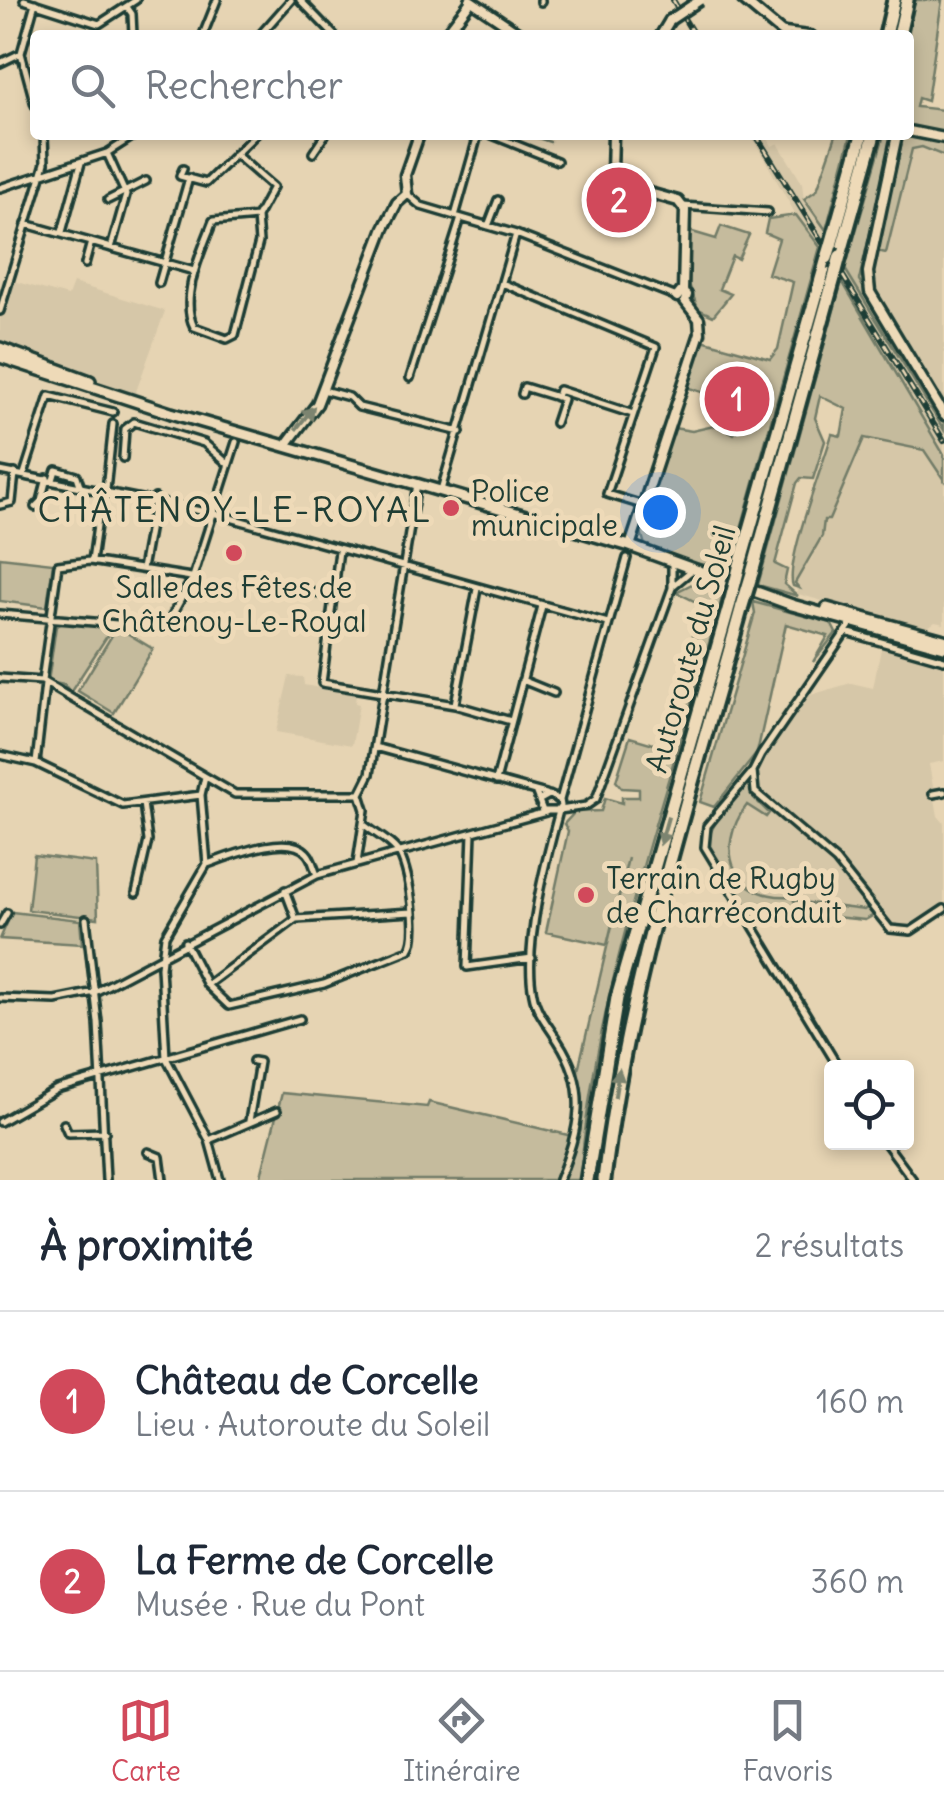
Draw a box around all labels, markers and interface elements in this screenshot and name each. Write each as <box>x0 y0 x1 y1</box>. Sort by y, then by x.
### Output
search box <box>30 30 914 140</box>
icon: search <box>65 58 120 113</box>
text: Rechercher <box>145 62 343 109</box>
pin: 2 <box>586 162 652 238</box>
pin: 1 <box>704 362 770 436</box>
one-way arrow <box>294 406 315 431</box>
place label: Police municipale <box>471 472 618 544</box>
district label: CHÂTENOY-LE-ROYAL <box>38 487 433 531</box>
your location <box>635 487 686 538</box>
marker: Police municipale <box>440 497 462 519</box>
street label: Autoroute du Soleil <box>637 521 743 777</box>
marker: Salle des Fêtes de Châtenoy-Le-Royal <box>223 542 245 564</box>
place label: Salle des Fêtes de Châtenoy-Le-Royal <box>102 568 366 640</box>
one-way arrow <box>656 816 671 847</box>
place label: Terrain de Rugby de Charréconduit <box>606 859 842 931</box>
marker: Terrain de Rugby de Charréconduit <box>575 884 597 906</box>
map controls <box>824 1060 914 1150</box>
button: locate <box>824 1060 914 1150</box>
one-way arrow <box>610 1067 625 1099</box>
text: À proximité <box>40 1219 253 1271</box>
text: 2 résultats <box>755 1225 904 1266</box>
text: Château de Corcelle <box>135 1357 479 1404</box>
text: 1 <box>66 1381 79 1422</box>
text: 160 m <box>816 1381 904 1422</box>
text: Lieu · Autoroute du Soleil <box>135 1404 490 1445</box>
text: La Ferme de Corcelle <box>135 1537 494 1584</box>
text: 2 <box>64 1561 81 1602</box>
text: 360 m <box>811 1561 904 1602</box>
text: Musée · Rue du Pont <box>135 1584 425 1625</box>
tab: Carte <box>111 1693 181 1789</box>
tab: Itinéraire <box>403 1693 521 1789</box>
tab: Favoris <box>743 1693 833 1789</box>

